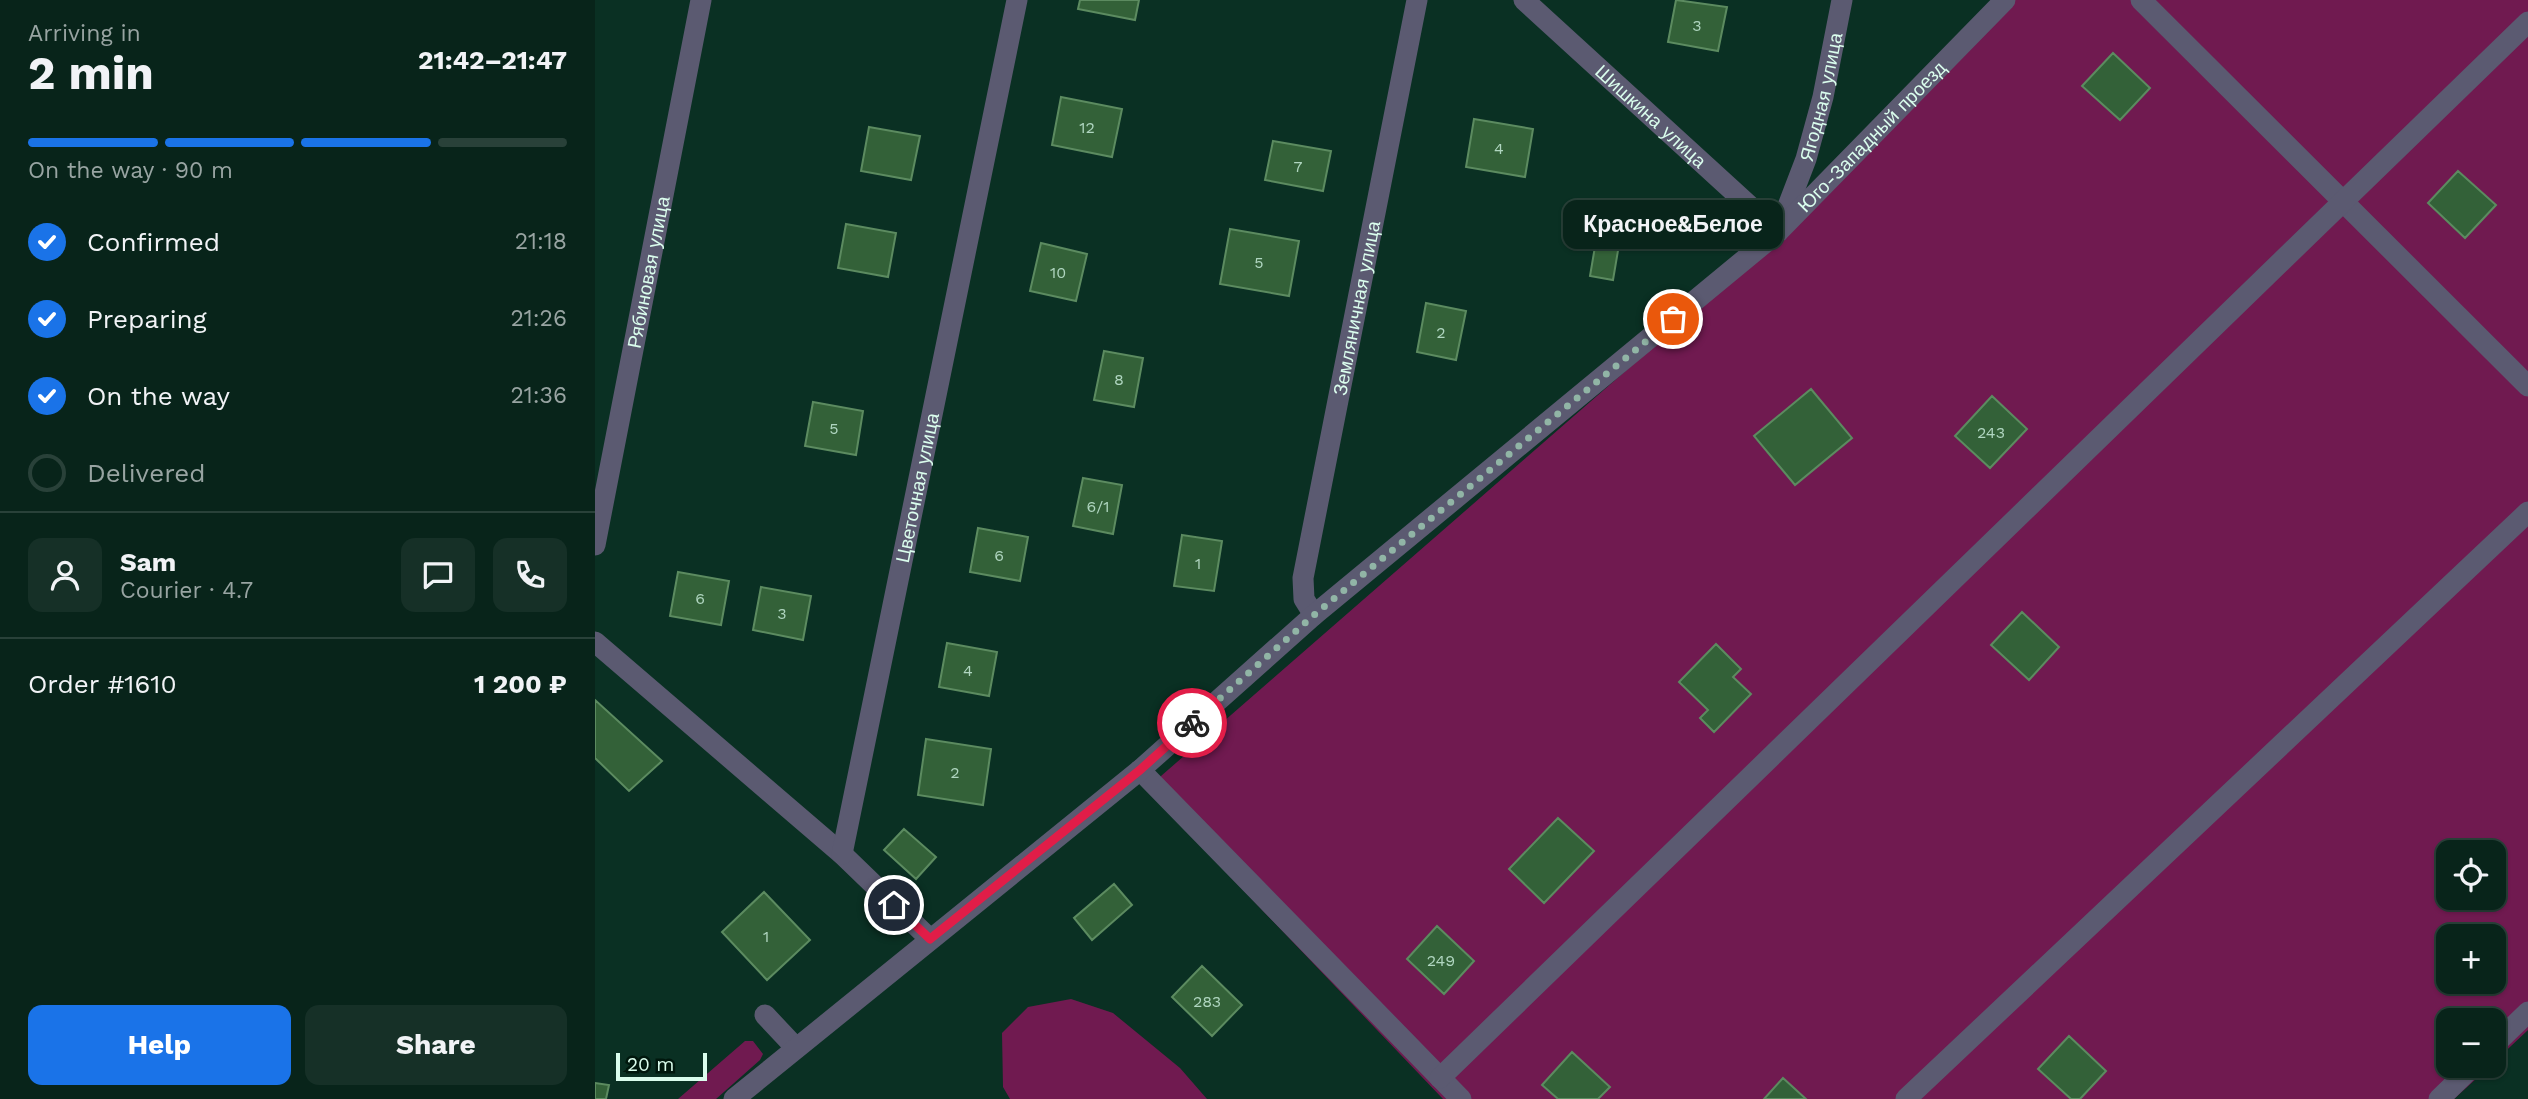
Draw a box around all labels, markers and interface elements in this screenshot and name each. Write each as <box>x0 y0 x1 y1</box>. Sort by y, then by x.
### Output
house number: 3 <box>1692 16 1702 35</box>
text: Arriving in <box>28 20 141 47</box>
street label: Ягодная улица <box>1794 30 1847 164</box>
text: 21:42–21:47 <box>418 45 567 75</box>
text: 2 min <box>28 46 154 100</box>
street label: Юго-Западный проезд <box>1793 56 1951 217</box>
street label: Шишкина улица <box>1591 60 1712 173</box>
house number: 12 <box>1079 118 1095 137</box>
house number: 4 <box>1494 139 1504 158</box>
text: On the way · 90 m <box>28 157 233 184</box>
house number: 7 <box>1294 157 1303 176</box>
street label: Рябиновая улица <box>622 194 674 350</box>
callout: Красное&Белое <box>1563 200 1783 249</box>
text: Красное&Белое <box>1583 211 1763 238</box>
street label: Земляничная улица <box>1328 218 1385 397</box>
icon: check <box>28 223 66 261</box>
text: Confirmed <box>87 227 220 257</box>
text: 21:18 <box>515 228 567 255</box>
house number: 5 <box>1254 253 1264 272</box>
house number: 10 <box>1050 263 1066 282</box>
pin <box>1643 289 1703 349</box>
icon: check <box>28 300 66 338</box>
icon: bag <box>1654 300 1692 338</box>
text: Preparing <box>87 304 207 334</box>
text: 21:26 <box>510 305 567 332</box>
house number: 2 <box>1436 323 1446 342</box>
house number: 8 <box>1114 370 1124 389</box>
icon: check <box>28 377 66 415</box>
text: On the way <box>87 381 230 411</box>
text: 21:36 <box>510 382 567 409</box>
street label: Цветочная улица <box>890 410 944 565</box>
house number: 5 <box>829 419 839 438</box>
house number: 243 <box>1977 423 2005 442</box>
text: Delivered <box>87 458 206 488</box>
house number: 6/1 <box>1087 497 1109 516</box>
button: person <box>28 538 102 612</box>
button: chat <box>401 538 475 612</box>
button: phone <box>493 538 567 612</box>
house number: 6 <box>994 546 1004 565</box>
text: Sam <box>120 547 176 577</box>
house number: 1 <box>1195 554 1201 573</box>
text: Courier · 4.7 <box>120 577 253 604</box>
house number: 6 <box>695 589 705 608</box>
house number: 3 <box>777 604 787 623</box>
house number: 4 <box>963 661 973 680</box>
text: Order #1610 <box>28 669 177 699</box>
text: 1 200 ₽ <box>474 669 567 699</box>
courier <box>1157 688 1227 758</box>
icon: bike <box>1173 704 1211 742</box>
house number: 2 <box>950 763 960 782</box>
map controls <box>2436 840 2506 1078</box>
button: locate <box>2436 840 2506 910</box>
pin <box>864 875 924 935</box>
icon: home <box>875 886 913 924</box>
button: + <box>2436 924 2506 994</box>
house number: 1 <box>763 927 769 946</box>
house number: 249 <box>1427 951 1455 970</box>
house number: 283 <box>1193 992 1221 1011</box>
button: Help <box>28 1005 291 1085</box>
button: Share <box>305 1005 567 1085</box>
button: − <box>2436 1008 2506 1078</box>
scale bar <box>616 1050 707 1082</box>
text: 20 m <box>627 1053 674 1076</box>

